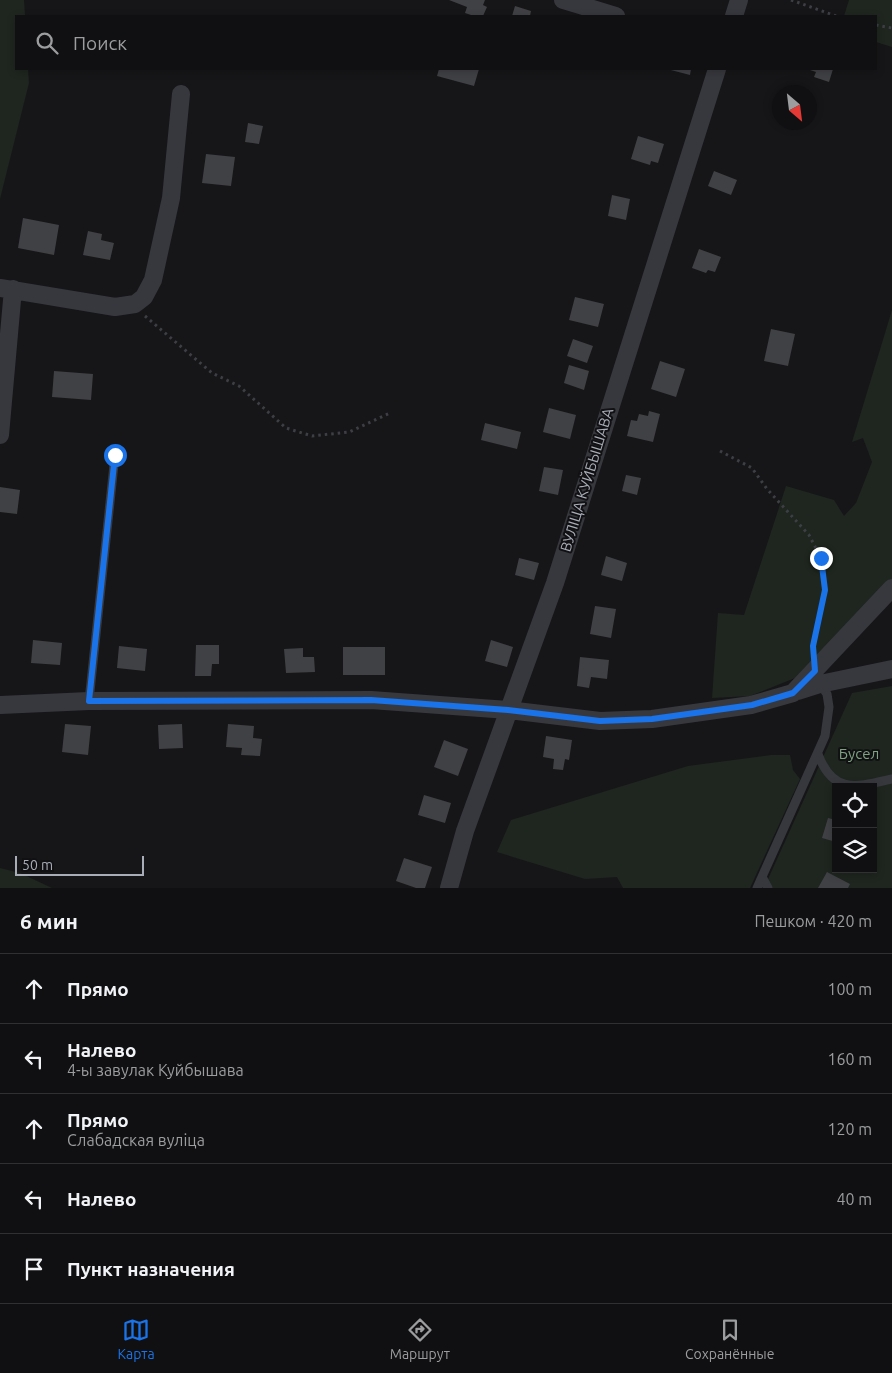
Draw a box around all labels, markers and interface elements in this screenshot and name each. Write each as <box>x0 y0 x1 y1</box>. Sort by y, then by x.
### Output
search box <box>15 15 877 70</box>
icon: search <box>33 29 61 57</box>
text: Поиск <box>73 32 127 54</box>
north arrow <box>772 85 817 130</box>
street label: ВУЛІЦА КУЙБЫШАВА <box>557 406 617 554</box>
route start <box>104 444 127 467</box>
route end <box>810 547 833 570</box>
park label: Бусел <box>839 745 879 762</box>
map controls <box>832 783 877 873</box>
button: locate <box>832 783 877 828</box>
button: layers <box>832 828 877 873</box>
scale bar <box>15 853 144 876</box>
text: 50 m <box>22 857 53 873</box>
text: 6 мин <box>20 909 78 933</box>
text: Пешком · 420 m <box>754 912 872 930</box>
icon: ahead <box>20 975 48 1003</box>
text: Прямо <box>67 978 129 1000</box>
text: 100 m <box>827 980 872 998</box>
text: Налево <box>67 1039 136 1061</box>
icon: left <box>20 1045 48 1073</box>
text: 160 m <box>827 1050 872 1068</box>
text: 4-ы завулак Куйбышава <box>67 1061 244 1079</box>
text: Прямо <box>67 1109 129 1131</box>
icon: ahead <box>20 1115 48 1143</box>
text: 120 m <box>827 1120 872 1138</box>
text: Слабадская вуліца <box>67 1131 205 1149</box>
icon: left <box>20 1185 48 1213</box>
text: Налево <box>67 1188 136 1210</box>
text: 40 m <box>836 1190 872 1208</box>
icon: arrive <box>20 1255 48 1283</box>
text: Пункт назначения <box>67 1258 235 1280</box>
tab: Карта <box>117 1316 155 1362</box>
tab: Маршрут <box>390 1316 450 1362</box>
tab: Сохранённые <box>685 1316 775 1362</box>

